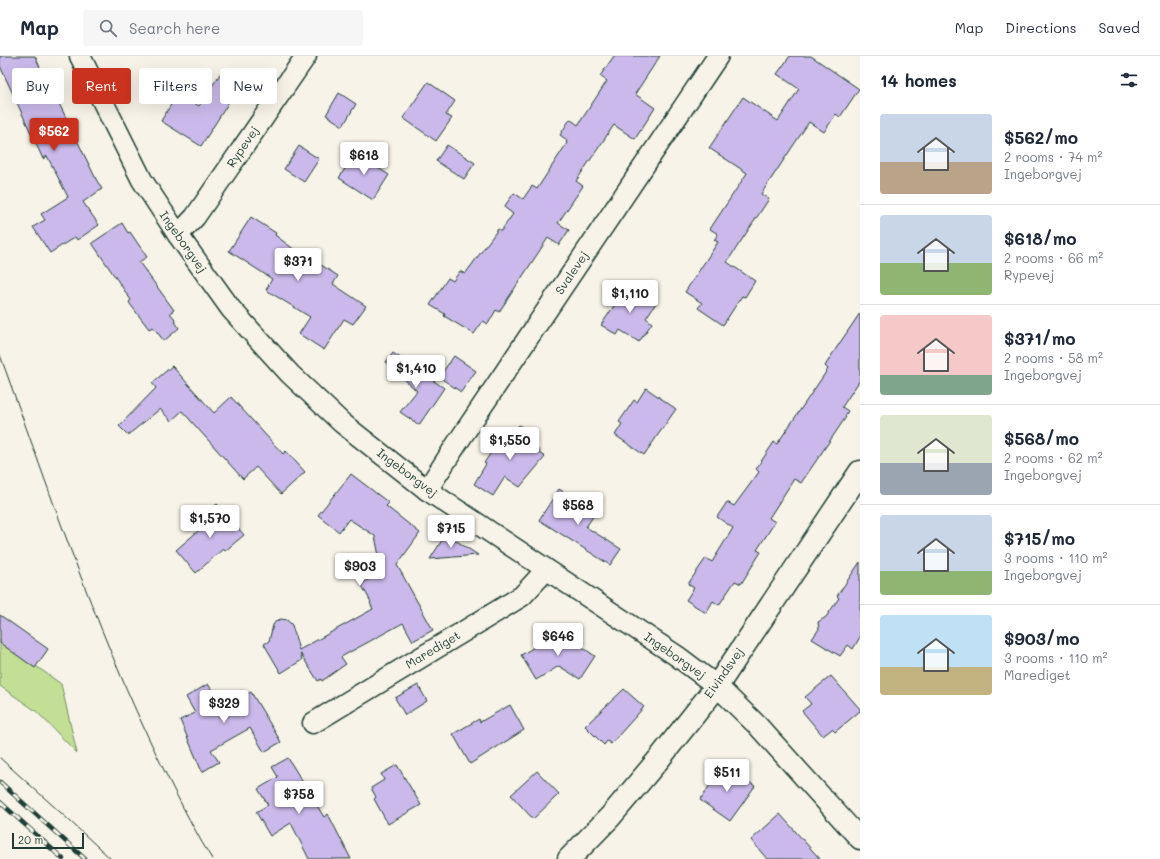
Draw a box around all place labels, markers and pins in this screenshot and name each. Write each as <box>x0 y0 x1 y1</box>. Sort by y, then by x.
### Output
pin: $562 <box>30 118 78 152</box>
pin: $618 <box>340 142 388 176</box>
pin: $371 <box>274 248 322 282</box>
pin: $1,110 <box>597 280 663 314</box>
pin: $1,410 <box>383 355 449 389</box>
pin: $1,550 <box>477 427 543 461</box>
pin: $568 <box>554 492 602 526</box>
pin: $1,570 <box>177 505 243 539</box>
pin: $715 <box>427 515 475 549</box>
pin: $903 <box>336 553 384 587</box>
pin: $646 <box>534 623 582 657</box>
pin: $329 <box>200 690 248 724</box>
pin: $511 <box>703 759 751 793</box>
pin: $758 <box>275 781 323 815</box>

